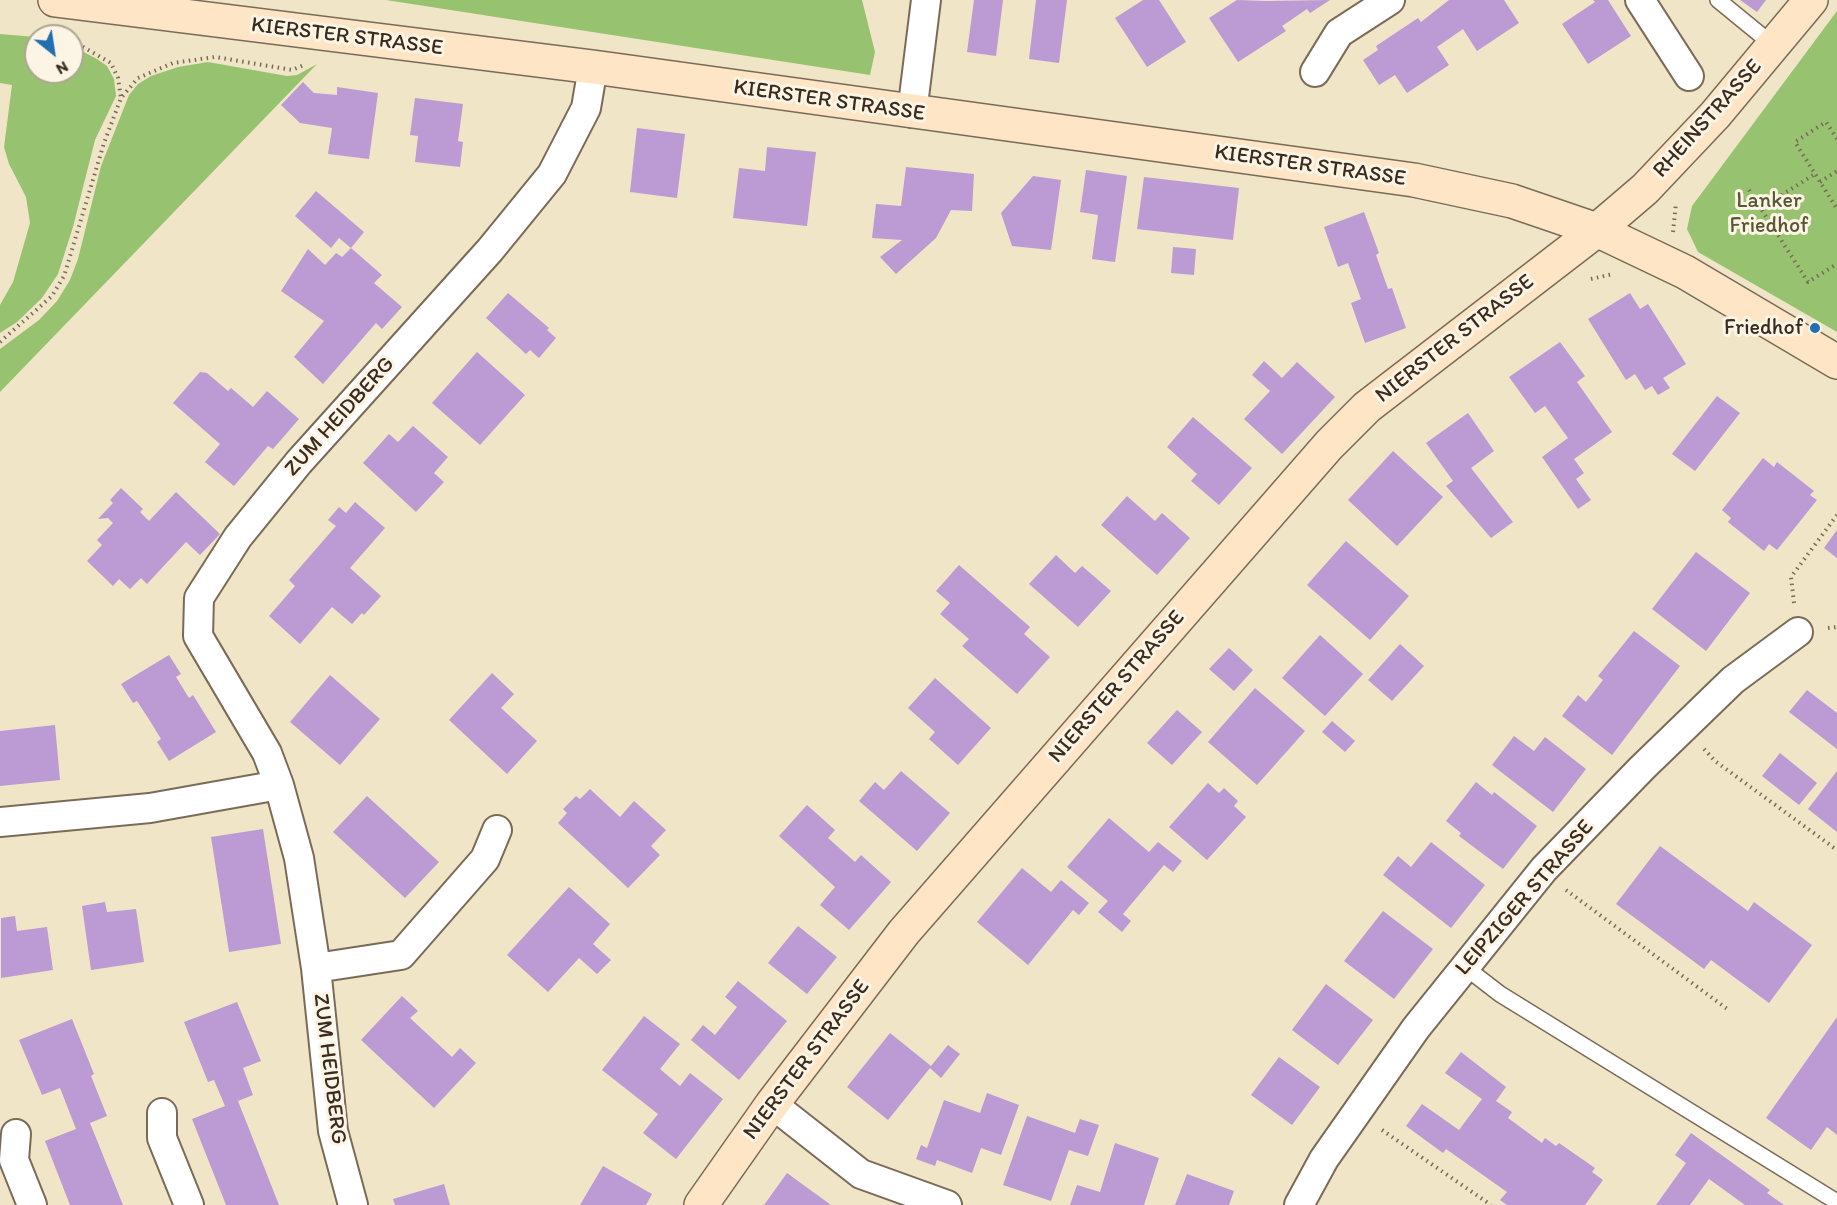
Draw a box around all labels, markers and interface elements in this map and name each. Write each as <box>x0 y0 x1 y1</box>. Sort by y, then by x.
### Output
street label: KIERSTER STRASSE <box>250 12 444 62</box>
north arrow <box>24 24 84 84</box>
street label: RHEINSTRASSE <box>1648 54 1768 184</box>
text: N <box>53 57 72 79</box>
street label: KIERSTER STRASSE <box>732 74 926 128</box>
street label: KIERSTER STRASSE <box>1213 139 1407 193</box>
park label: Lanker Friedhof <box>1730 188 1808 240</box>
street label: NIERSTER STRASSE <box>1370 269 1540 409</box>
place label: Friedhof <box>1724 315 1803 341</box>
marker: Friedhof <box>1808 321 1822 335</box>
street label: ZUM HEIDBERG <box>279 352 401 482</box>
street label: NIERSTER STRASSE <box>1043 605 1191 769</box>
street label: LEIPZIGER STRASSE <box>1450 815 1600 981</box>
street label: NIERSTER STRASSE <box>738 975 876 1145</box>
street label: ZUM HEIDBERG <box>307 992 351 1146</box>

